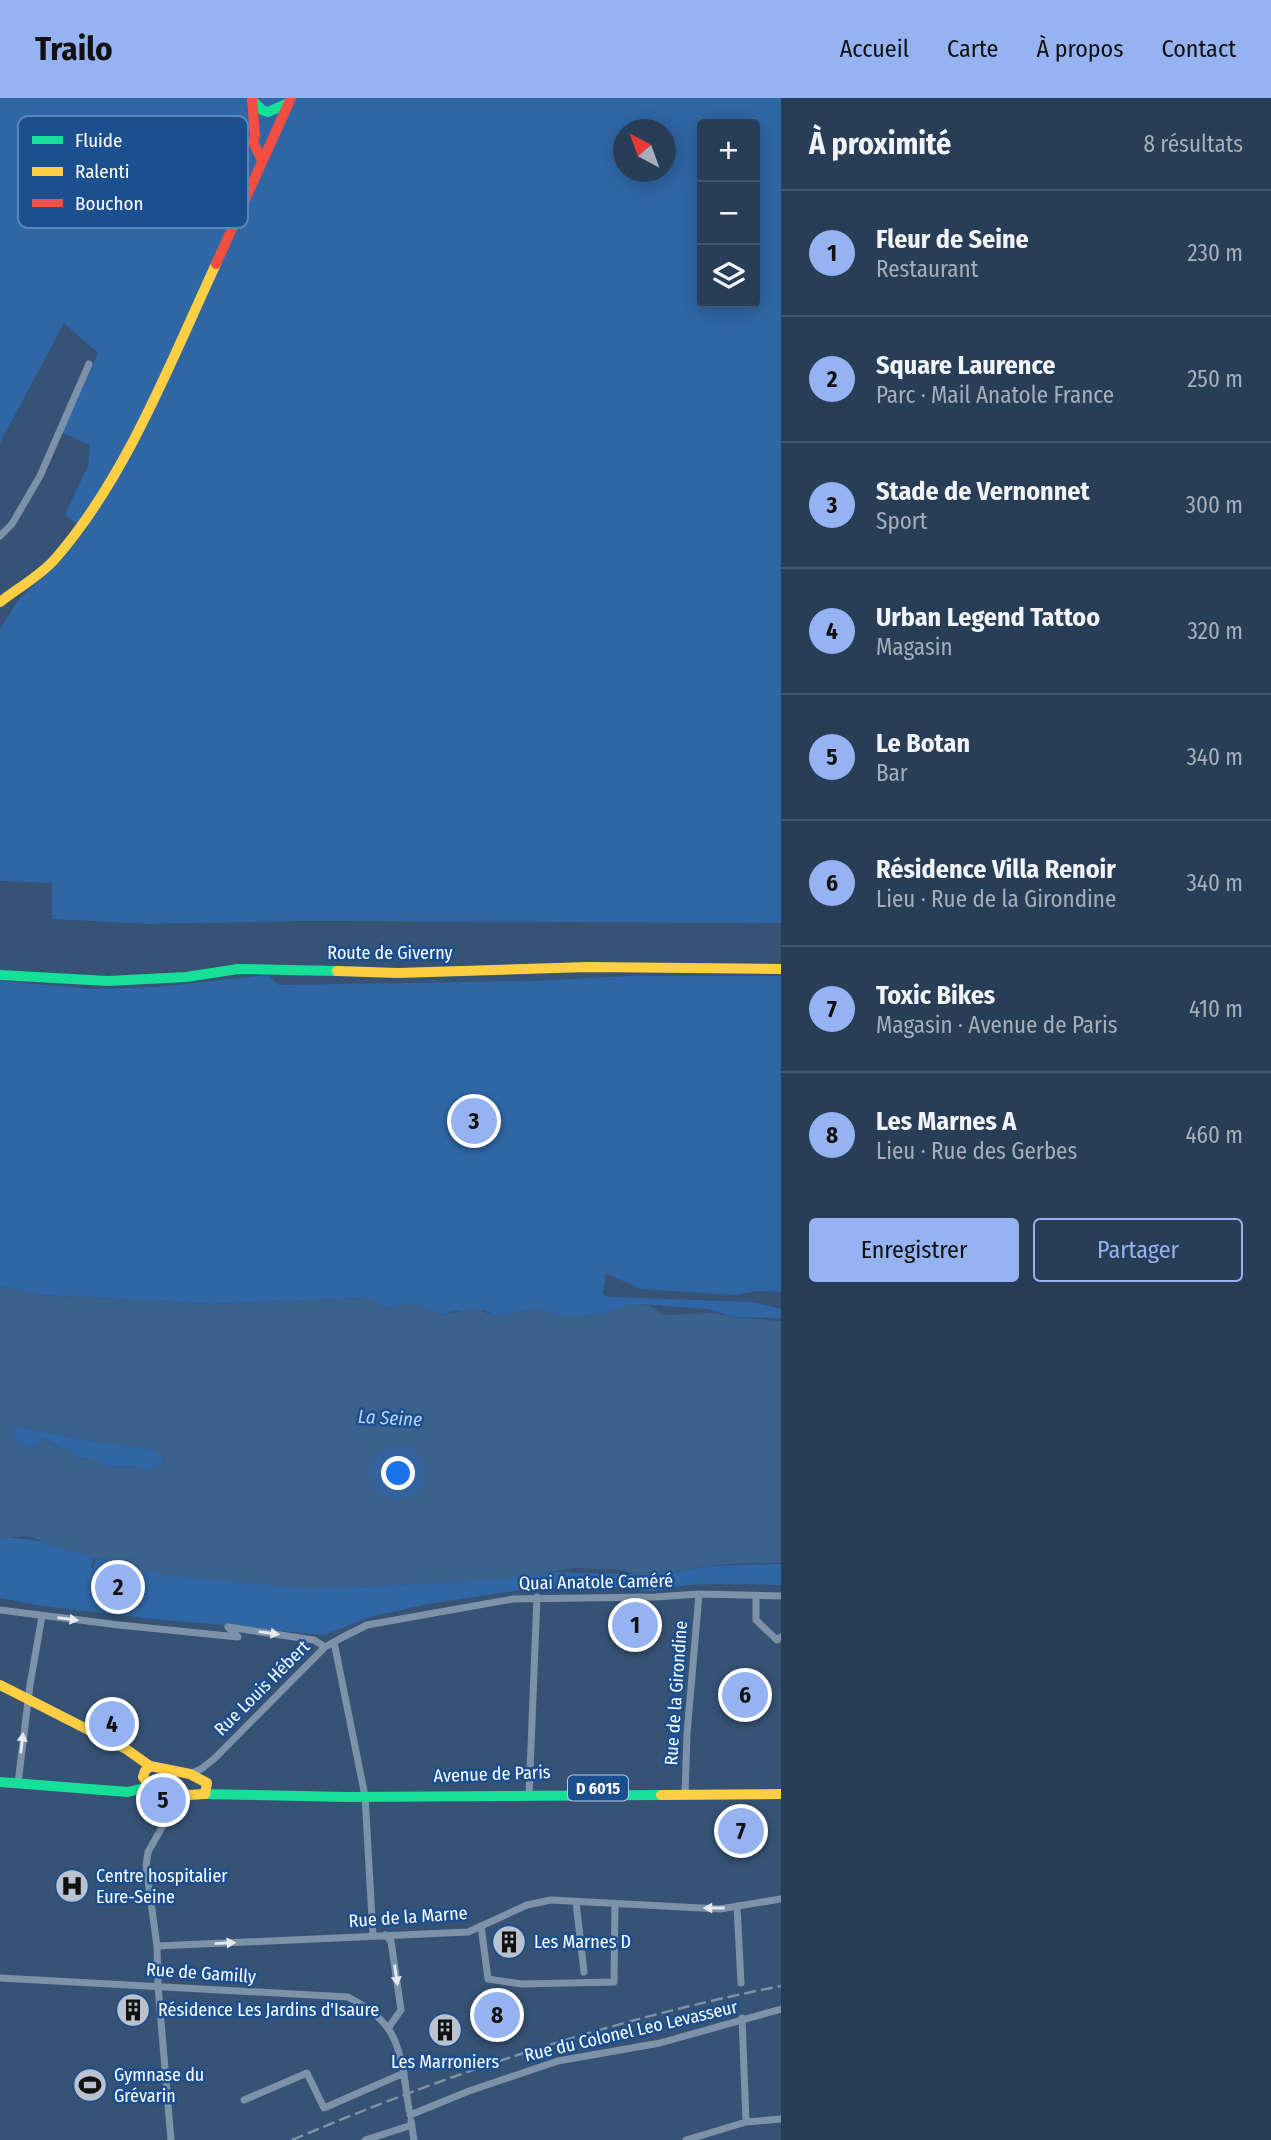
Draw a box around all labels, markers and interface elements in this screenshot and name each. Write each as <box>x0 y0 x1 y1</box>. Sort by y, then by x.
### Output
text: Trailo <box>35 29 113 69</box>
text: Accueil <box>840 35 909 63</box>
text: Carte <box>947 35 998 63</box>
text: À propos <box>1036 35 1123 63</box>
text: Contact <box>1161 35 1236 63</box>
legend <box>18 116 248 228</box>
north arrow <box>613 119 676 182</box>
map controls <box>697 119 760 308</box>
button: + <box>697 119 760 182</box>
text: À proximité <box>809 126 951 162</box>
text: Fluide <box>75 129 122 152</box>
text: 8 résultats <box>1143 130 1243 158</box>
text: Ralenti <box>75 160 130 183</box>
button: − <box>697 182 760 245</box>
text: Bouchon <box>75 192 143 215</box>
text: Fleur de Seine <box>876 224 1029 255</box>
text: 1 <box>827 239 837 267</box>
text: 230 m <box>1187 239 1243 267</box>
button: layers <box>697 245 760 308</box>
text: Restaurant <box>876 255 978 283</box>
text: Square Laurence <box>876 350 1055 381</box>
text: 2 <box>827 365 837 393</box>
text: 250 m <box>1187 365 1243 393</box>
text: Parc · Mail Anatole France <box>876 381 1114 409</box>
text: Stade de Vernonnet <box>876 476 1090 507</box>
text: 3 <box>827 491 837 519</box>
text: 300 m <box>1186 491 1243 519</box>
text: Sport <box>876 507 927 535</box>
text: Urban Legend Tattoo <box>876 602 1100 633</box>
text: 4 <box>826 617 838 645</box>
text: 320 m <box>1188 617 1243 645</box>
text: Magasin <box>876 633 953 661</box>
text: Le Botan <box>876 728 970 759</box>
text: 5 <box>826 743 838 771</box>
text: 340 m <box>1187 743 1243 771</box>
text: Bar <box>876 759 908 787</box>
text: Résidence Villa Renoir <box>876 854 1116 885</box>
text: 6 <box>826 869 838 897</box>
text: 340 m <box>1187 869 1243 897</box>
text: Lieu · Rue de la Girondine <box>876 885 1116 913</box>
street label: Route de Giverny <box>327 942 453 964</box>
text: Toxic Bikes <box>876 980 995 1011</box>
text: 7 <box>827 995 837 1023</box>
text: 410 m <box>1189 995 1243 1023</box>
text: Magasin · Avenue de Paris <box>876 1011 1118 1039</box>
pin: 3 <box>451 1095 497 1147</box>
text: Les Marnes A <box>876 1106 1016 1137</box>
text: 8 <box>826 1121 838 1149</box>
text: 460 m <box>1185 1121 1243 1149</box>
text: Lieu · Rue des Gerbes <box>876 1137 1077 1165</box>
button: Enregistrer <box>809 1218 1019 1282</box>
button: Partager <box>1033 1218 1243 1282</box>
water label: La Seine <box>357 1405 423 1431</box>
your location <box>381 1456 415 1490</box>
pin: 2 <box>95 1561 141 1613</box>
street label: Quai Anatole Caméré <box>519 1570 673 1594</box>
pin: 1 <box>612 1599 658 1651</box>
one-way arrow <box>57 1613 79 1624</box>
street label: Rue de la Girondine <box>660 1620 692 1766</box>
one-way arrow <box>258 1628 280 1639</box>
street label: Rue Louis Hébert <box>210 1636 314 1740</box>
pin: 6 <box>722 1669 768 1721</box>
pin: 4 <box>89 1698 135 1750</box>
one-way arrow <box>17 1732 28 1754</box>
street label: Avenue de Paris <box>433 1761 551 1787</box>
pin: 5 <box>140 1774 186 1826</box>
road number: D 6015 <box>568 1776 628 1800</box>
pin: 7 <box>718 1805 764 1857</box>
place label: Centre hospitalier Eure-Seine <box>96 1865 228 1908</box>
hospital icon: Centre hospitalier Eure-Seine <box>53 1867 91 1905</box>
street label: Rue de la Marne <box>348 1902 468 1932</box>
one-way arrow <box>702 1902 724 1914</box>
building icon: Les Marnes D <box>490 1923 528 1961</box>
place label: Les Marnes D <box>534 1931 631 1953</box>
one-way arrow <box>214 1937 236 1948</box>
street label: Rue de Gamilly <box>145 1958 257 1988</box>
one-way arrow <box>391 1964 402 1986</box>
pin: 8 <box>474 1989 520 2041</box>
building icon: Résidence Les Jardins d'Isaure <box>114 1991 152 2029</box>
street label: Rue du Colonel Leo Levasseur <box>522 1996 740 2066</box>
place label: Résidence Les Jardins d'Isaure <box>158 1999 379 2021</box>
building icon: Les Marroniers <box>426 2011 464 2049</box>
place label: Les Marroniers <box>391 2051 499 2073</box>
place label: Gymnase du Grévarin <box>114 2064 204 2107</box>
sports icon: Gymnase du Grévarin <box>71 2066 109 2104</box>

